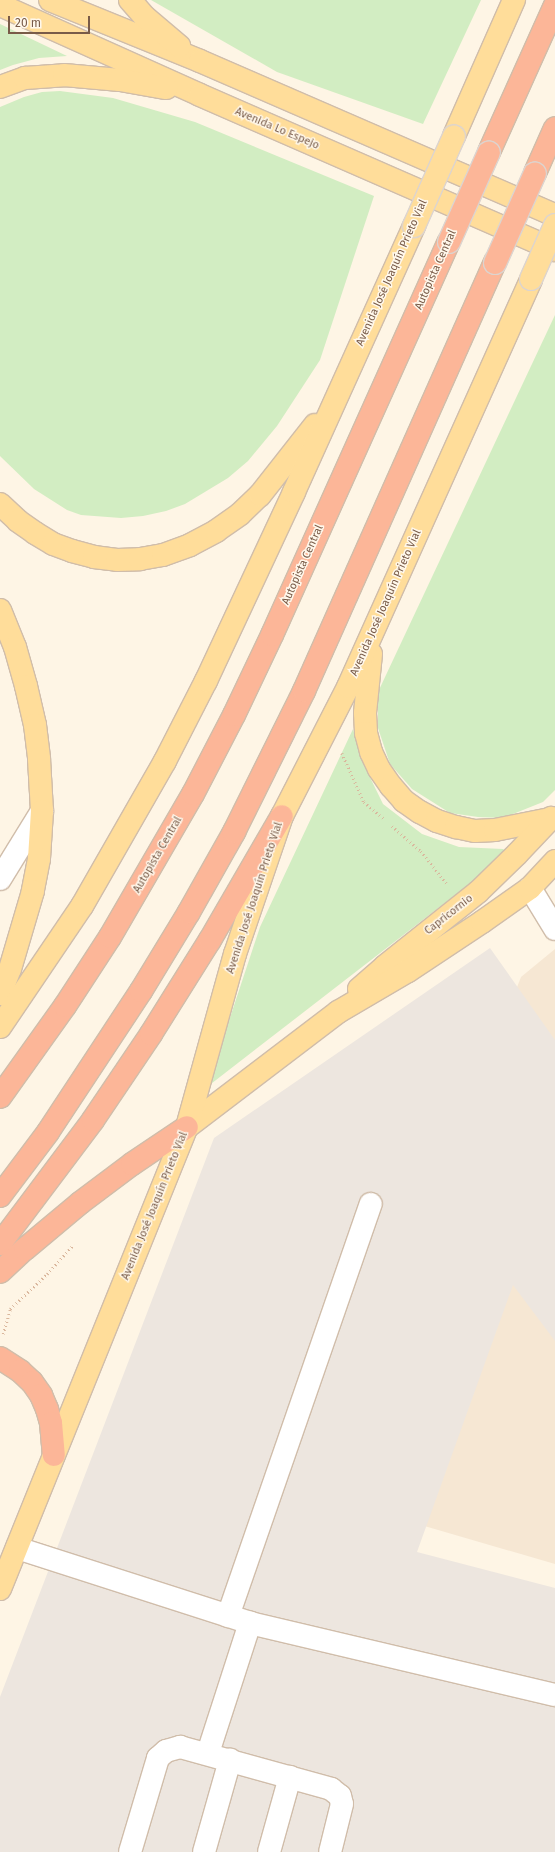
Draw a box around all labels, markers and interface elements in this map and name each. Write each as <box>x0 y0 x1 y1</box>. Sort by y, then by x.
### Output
scale bar <box>10 8 92 34</box>
text: 20 m <box>15 16 41 30</box>
street label: Avenida Lo Espejo <box>233 105 321 153</box>
street label: Avenida José Joaquín Prieto Vial <box>354 198 430 348</box>
street label: Autopista Central <box>413 228 459 312</box>
street label: Autopista Central <box>280 523 326 607</box>
street label: Avenida José Joaquín Prieto Vial <box>348 528 424 678</box>
street label: Autopista Central <box>131 815 185 895</box>
street label: Avenida José Joaquín Prieto Vial <box>224 821 286 975</box>
street label: Capricornio <box>422 892 476 938</box>
street label: Avenida José Joaquín Prieto Vial <box>119 1130 191 1282</box>

